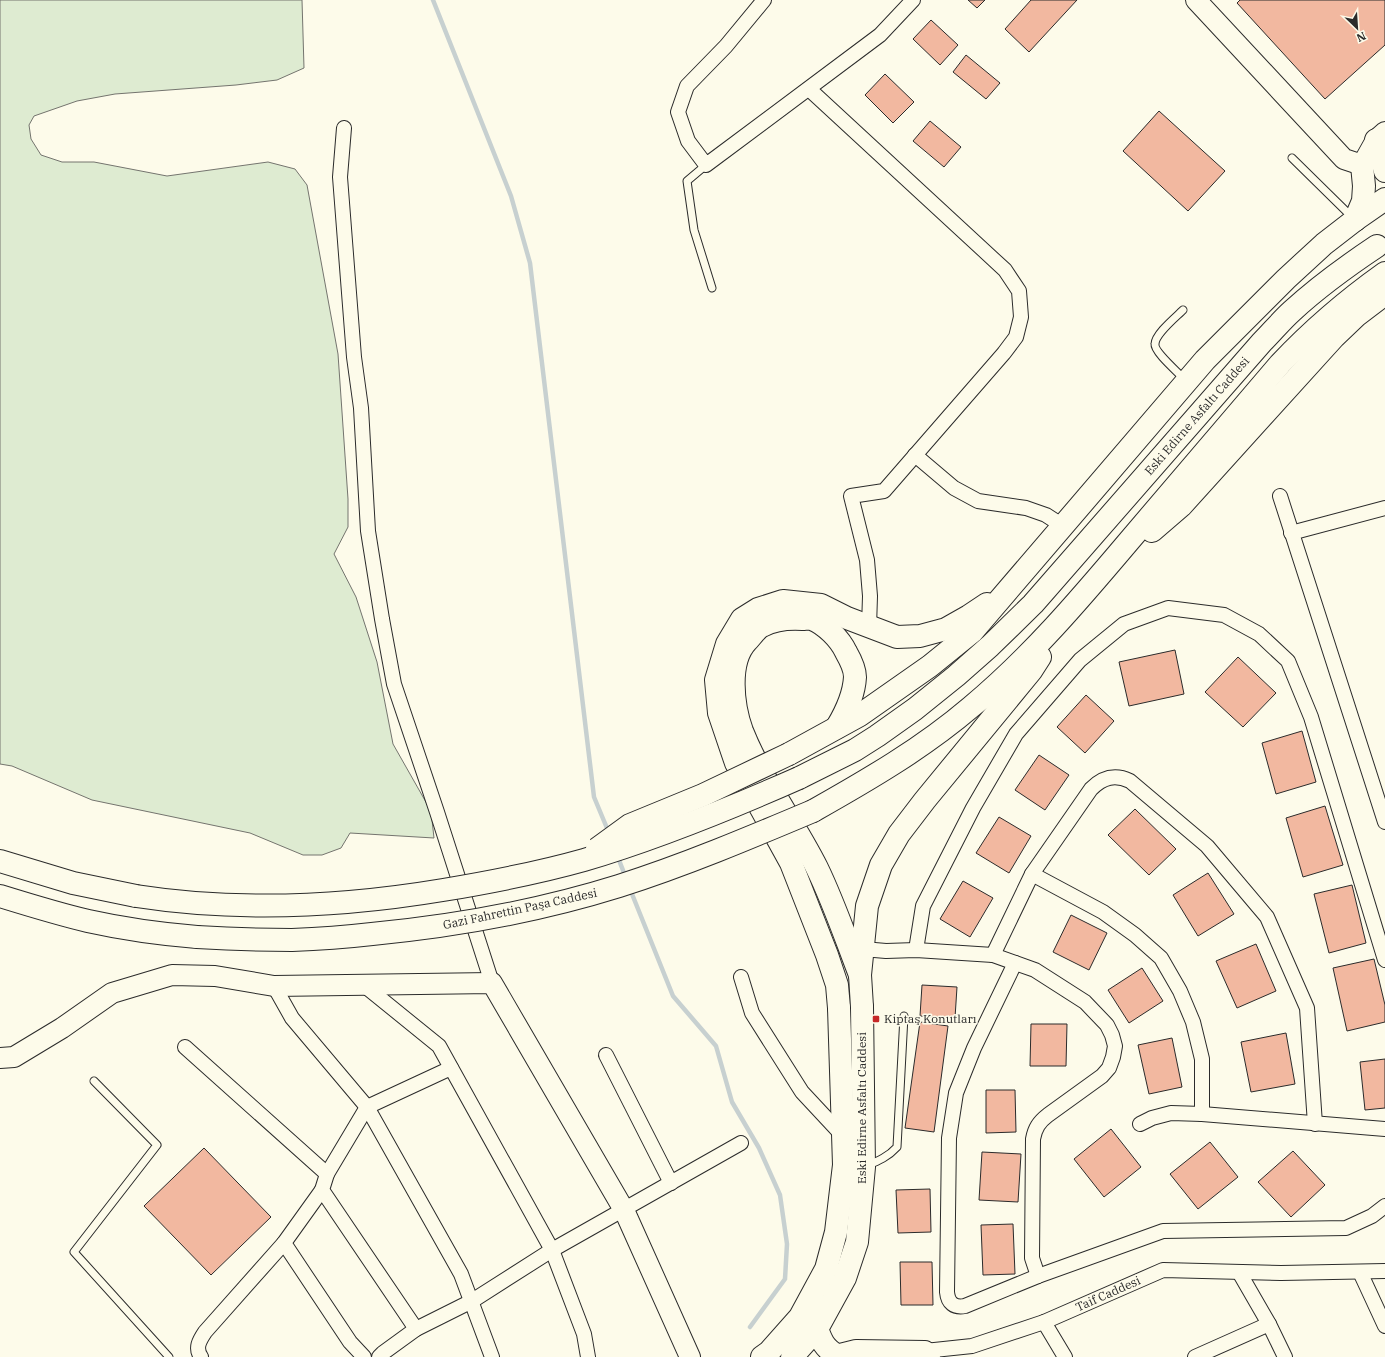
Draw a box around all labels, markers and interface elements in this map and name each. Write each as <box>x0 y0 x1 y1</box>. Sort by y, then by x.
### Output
north arrow <box>1337 8 1377 48</box>
text: N <box>1354 29 1368 45</box>
street label: Eski Edirne Asfaltı Caddesi <box>1141 353 1252 478</box>
street label: Gazi Fahrettin Paşa Caddesi <box>441 885 599 932</box>
place label: Kiptaş Konutları <box>884 1011 977 1026</box>
marker: Kiptaş Konutları <box>871 1014 881 1024</box>
street label: Eski Edirne Asfaltı Caddesi <box>854 1032 869 1184</box>
street label: Taif Caddesi <box>1073 1272 1143 1315</box>

